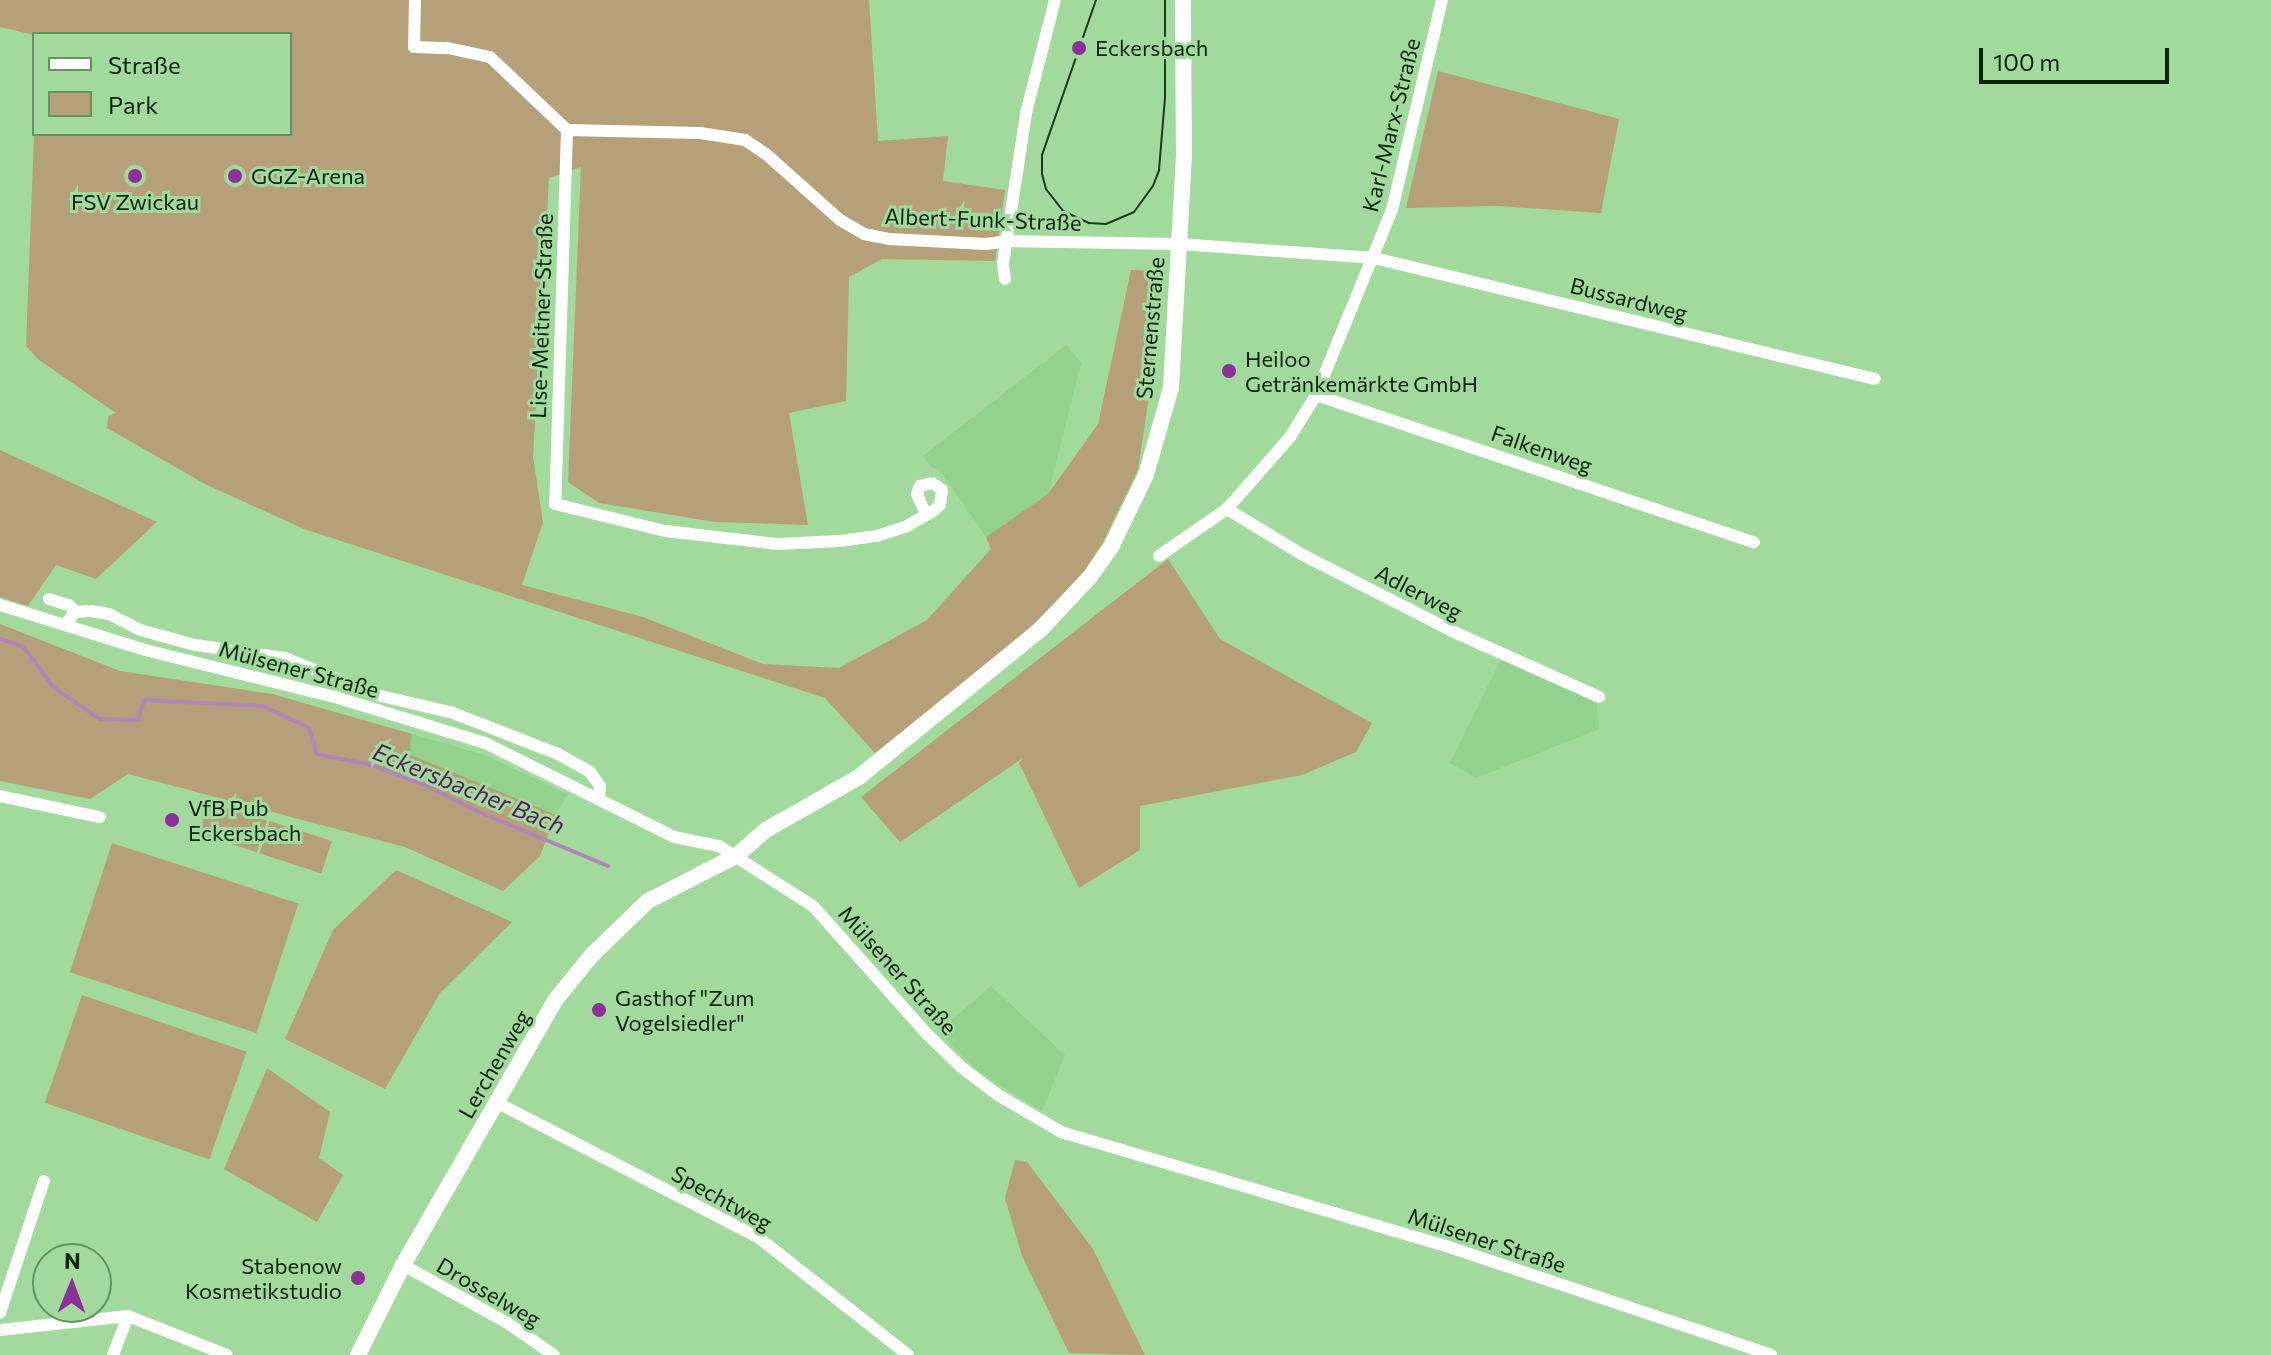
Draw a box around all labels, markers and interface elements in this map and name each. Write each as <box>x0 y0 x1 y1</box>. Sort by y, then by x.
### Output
legend <box>32 32 292 136</box>
scale bar <box>1983 32 2173 82</box>
place label: Eckersbach <box>1095 35 1208 61</box>
street label: Karl-Marx-Straße <box>1357 35 1425 215</box>
marker: Eckersbach <box>1070 39 1088 57</box>
text: 100 m <box>1993 47 2060 76</box>
text: Straße <box>108 50 181 79</box>
text: Park <box>108 90 158 119</box>
place label: GGZ-Arena <box>251 163 365 189</box>
marker: FSV Zwickau <box>126 167 144 185</box>
marker: GGZ-Arena <box>226 167 244 185</box>
place label: FSV Zwickau <box>71 189 199 215</box>
street label: Albert-Funk-Straße <box>884 202 1082 236</box>
street label: Lise-Meitner-Straße <box>524 213 558 419</box>
street label: Sternenstraße <box>1131 256 1169 400</box>
street label: Bussardweg <box>1568 272 1690 326</box>
place label: Heiloo Getränkemärkte GmbH <box>1245 345 1478 396</box>
marker: Heiloo Getränkemärkte GmbH <box>1220 362 1238 380</box>
street label: Falkenweg <box>1488 419 1596 479</box>
street label: Adlerweg <box>1371 559 1467 625</box>
street label: Mülsener Straße <box>216 635 382 703</box>
water label: Eckersbacher Bach <box>369 736 569 840</box>
place label: VfB Pub Eckersbach <box>188 794 301 846</box>
marker: VfB Pub Eckersbach <box>163 811 181 829</box>
street label: Mülsener Straße <box>833 900 963 1040</box>
place label: Gasthof "Zum Vogelsiedler" <box>615 984 755 1036</box>
marker: Gasthof "Zum Vogelsiedler" <box>590 1001 608 1019</box>
street label: Lerchenweg <box>452 1005 536 1123</box>
street label: Spechtweg <box>667 1160 777 1236</box>
street label: Mülsener Straße <box>1405 1202 1569 1278</box>
north arrow <box>32 1243 112 1323</box>
text: N <box>64 1247 81 1274</box>
place label: Stabenow Kosmetikstudio <box>185 1252 342 1304</box>
street label: Drosselweg <box>432 1252 546 1332</box>
marker: Stabenow Kosmetikstudio <box>349 1269 367 1287</box>

